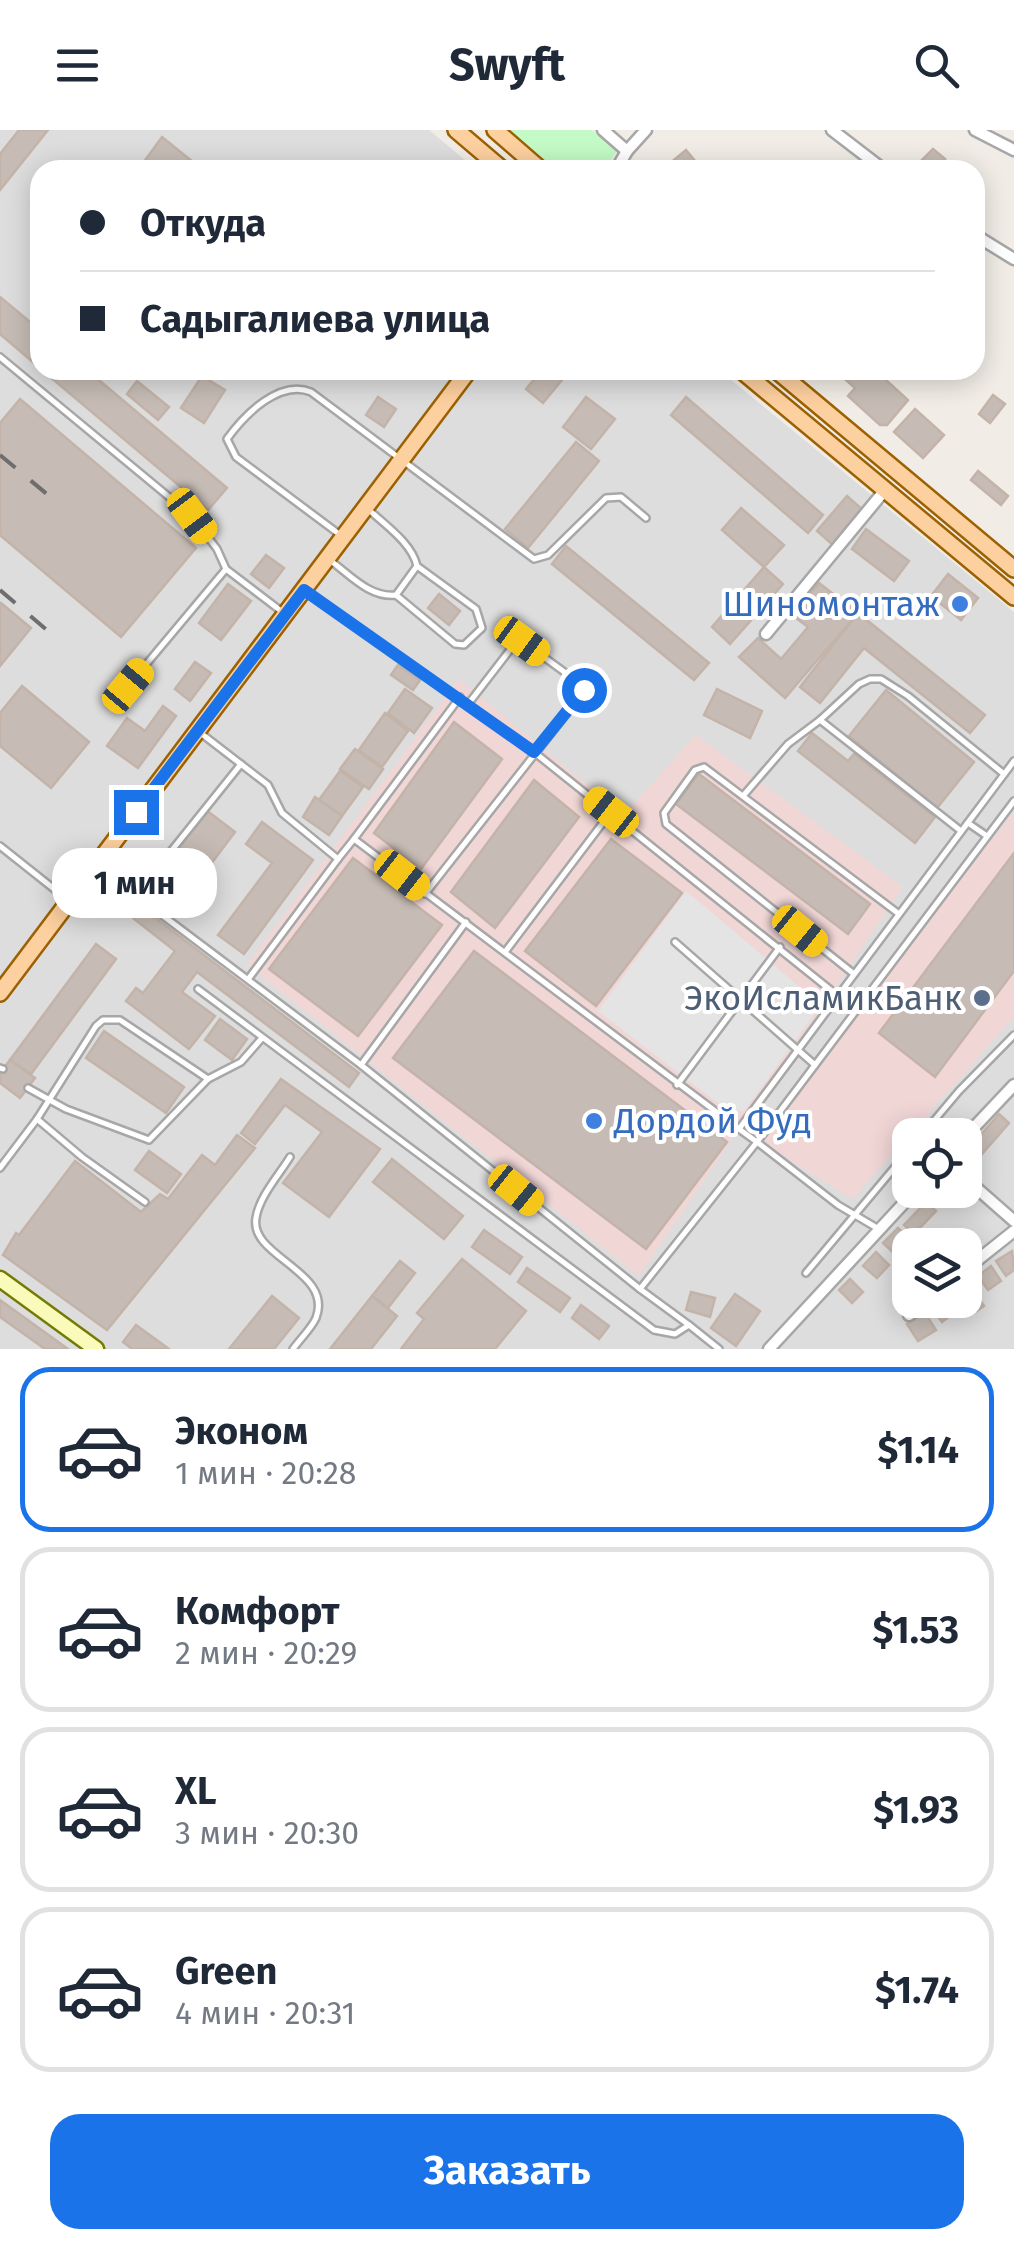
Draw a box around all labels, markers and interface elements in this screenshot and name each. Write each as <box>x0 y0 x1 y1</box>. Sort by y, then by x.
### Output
icon: menu <box>50 38 105 93</box>
text: Swyft <box>449 38 565 92</box>
icon: search <box>909 38 964 93</box>
text: Откуда <box>140 200 266 246</box>
text: Садыгалиева улица <box>140 296 490 342</box>
car <box>162 483 222 549</box>
place label: Шиномонтаж <box>722 583 940 625</box>
marker: Шиномонтаж <box>949 593 971 615</box>
car <box>489 611 555 671</box>
car <box>97 653 159 719</box>
route start <box>562 668 607 713</box>
car <box>578 782 644 842</box>
route end <box>114 790 159 835</box>
car <box>369 845 435 905</box>
callout: 1 мин <box>54 847 218 917</box>
text: 1 мин <box>94 864 175 902</box>
car <box>767 900 833 962</box>
place label: ЭкоИсламикБанк <box>684 977 962 1019</box>
marker: ЭкоИсламикБанк <box>971 987 993 1009</box>
place label: Дордой Фуд <box>613 1100 812 1142</box>
marker: Дордой Фуд <box>583 1110 605 1132</box>
map controls <box>892 1118 982 1318</box>
button: locate <box>892 1118 982 1208</box>
car <box>483 1159 549 1221</box>
button: layers <box>892 1228 982 1318</box>
icon: car <box>55 1405 145 1495</box>
text: Эконом <box>175 1408 308 1454</box>
text: $1.14 <box>877 1427 959 1473</box>
text: 1 мин · 20:28 <box>175 1454 356 1492</box>
icon: car <box>55 1585 145 1675</box>
text: Комфорт <box>175 1588 339 1634</box>
text: $1.53 <box>873 1607 959 1653</box>
text: 2 мин · 20:29 <box>175 1634 357 1672</box>
icon: car <box>55 1765 145 1855</box>
text: XL <box>175 1768 217 1814</box>
text: $1.93 <box>873 1787 959 1833</box>
text: 3 мин · 20:30 <box>175 1814 359 1852</box>
icon: car <box>55 1945 145 2035</box>
text: Green <box>175 1948 278 1994</box>
text: $1.74 <box>875 1967 959 2013</box>
text: 4 мин · 20:31 <box>175 1994 355 2032</box>
button: Заказать <box>50 2114 964 2229</box>

